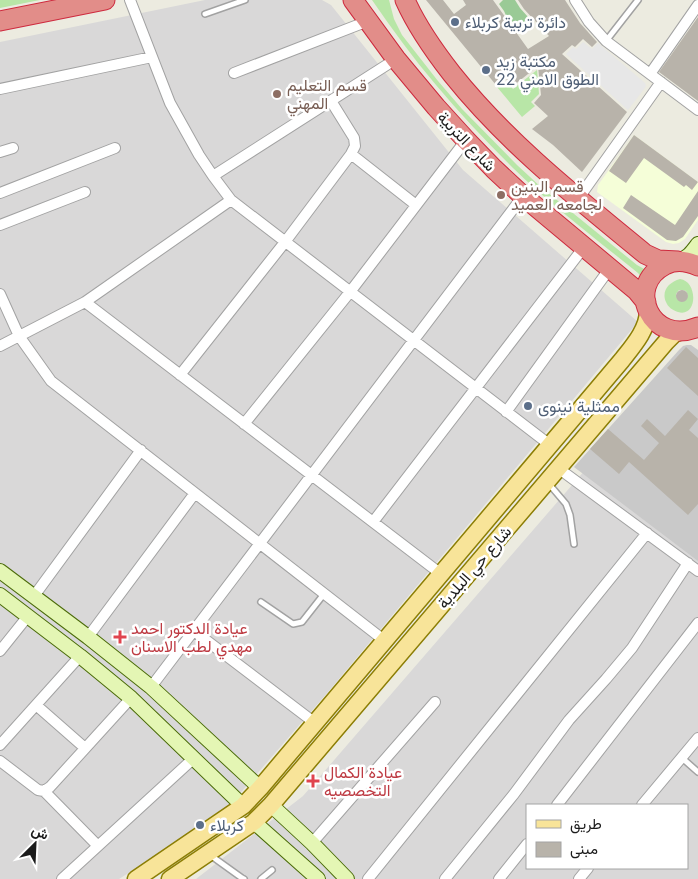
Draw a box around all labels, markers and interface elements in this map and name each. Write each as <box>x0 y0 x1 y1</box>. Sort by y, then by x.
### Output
place label: دائرة تربية كربلاء <box>465 12 566 33</box>
marker: دائرة تربية كربلاء <box>449 16 461 28</box>
place label: مكتبة زيد الطوق الامني 22 <box>496 51 599 93</box>
marker: مكتبة زيد الطوق الامني 22 <box>480 64 492 76</box>
place label: قسم التعليم المهني <box>287 75 367 117</box>
marker: قسم التعليم المهني <box>271 88 283 100</box>
street label: شارع التربية <box>432 107 500 176</box>
place label: قسم البنين لجامعه العميد <box>511 176 602 214</box>
marker: قسم البنين لجامعه العميد <box>495 189 507 201</box>
place label: ممثلية نينوى <box>538 396 620 417</box>
marker: ممثلية نينوى <box>522 400 534 412</box>
street label: شارع حي البلدية <box>433 522 518 615</box>
place label: عيادة الدكتور احمد مهدي لطب الاسنان <box>131 618 252 660</box>
marker: عيادة الدكتور احمد مهدي لطب الاسنان <box>113 630 127 644</box>
place label: عيادة الكمال التخصصيه <box>324 762 402 800</box>
marker: عيادة الكمال التخصصيه <box>306 774 320 788</box>
legend <box>526 804 688 869</box>
text: طريق <box>570 814 602 834</box>
place label: كربلاء <box>210 815 244 836</box>
north arrow <box>10 819 60 869</box>
marker: كربلاء <box>194 819 206 831</box>
text: ش <box>29 820 52 844</box>
text: مبنى <box>570 839 598 859</box>

